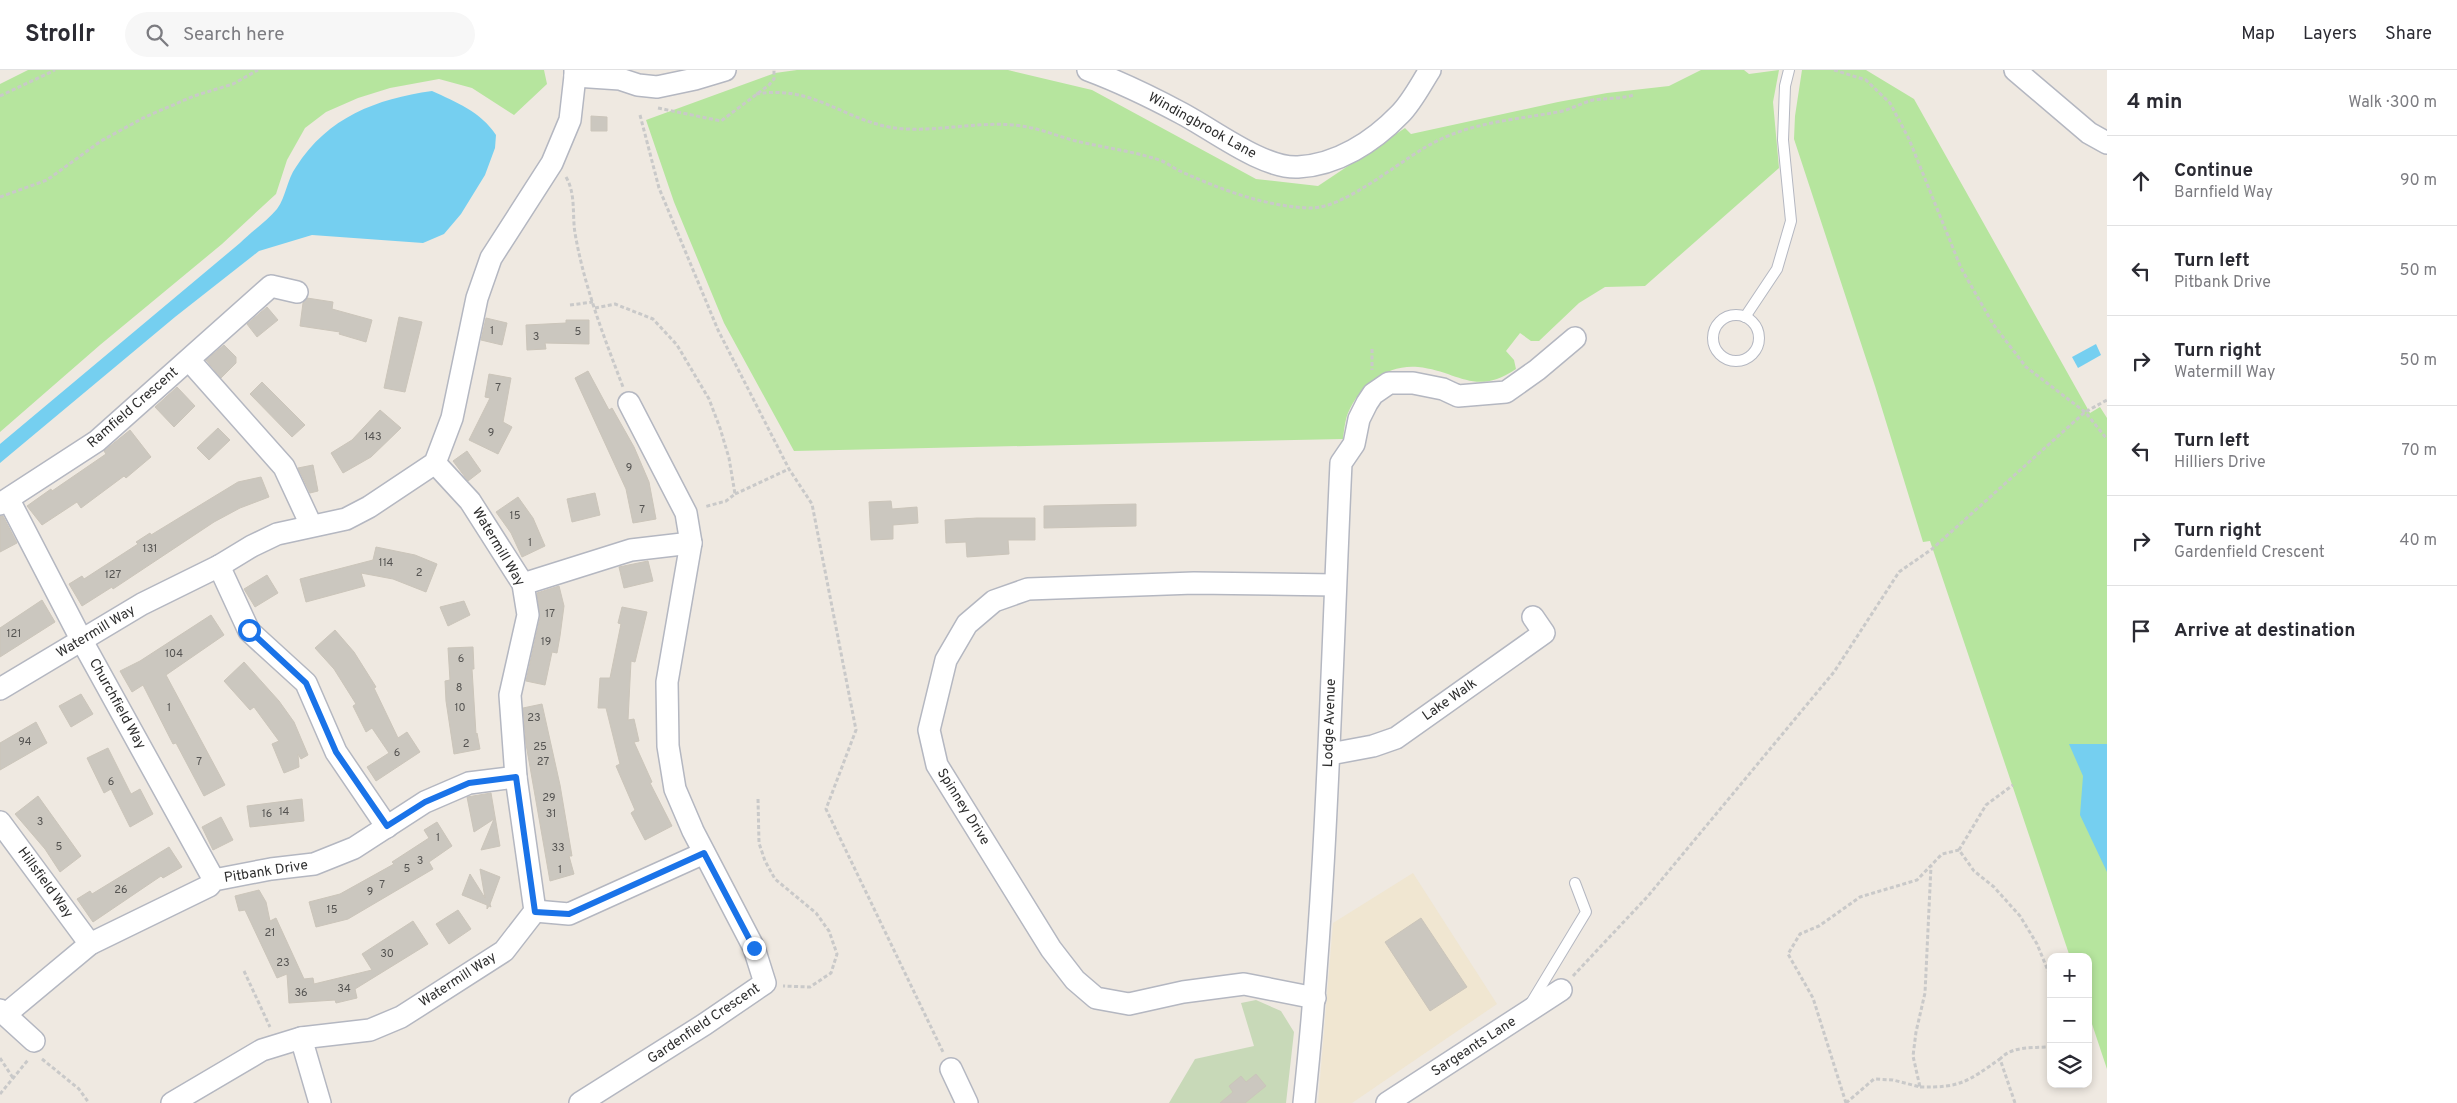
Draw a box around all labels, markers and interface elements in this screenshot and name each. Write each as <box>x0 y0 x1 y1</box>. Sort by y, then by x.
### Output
search box <box>125 12 475 57</box>
text: Strollr <box>25 20 95 50</box>
icon: search <box>143 21 171 49</box>
text: Search here <box>183 23 284 47</box>
text: Map <box>2241 23 2275 46</box>
text: Layers <box>2303 23 2357 46</box>
text: Share <box>2385 23 2432 46</box>
street label: Windingbrook Lane <box>1145 89 1259 163</box>
text: 4 min <box>2127 89 2183 116</box>
text: Walk · 300 m <box>2348 93 2437 113</box>
text: Continue <box>2174 159 2253 183</box>
icon: ahead <box>2127 167 2155 195</box>
text: 90 m <box>2400 171 2437 191</box>
text: Barnfield Way <box>2174 183 2273 203</box>
text: Turn left <box>2174 249 2250 273</box>
icon: left <box>2127 257 2155 285</box>
text: 50 m <box>2400 261 2437 281</box>
text: Pitbank Drive <box>2174 273 2271 293</box>
house number: 1 <box>490 324 494 338</box>
house number: 5 <box>575 325 582 339</box>
house number: 3 <box>533 330 539 344</box>
text: Turn right <box>2174 339 2262 363</box>
icon: right <box>2127 347 2155 375</box>
text: 50 m <box>2400 351 2437 371</box>
text: Watermill Way <box>2174 363 2275 383</box>
street label: Ramfield Crescent <box>84 364 182 452</box>
house number: 7 <box>495 381 501 395</box>
house number: 9 <box>488 426 494 440</box>
text: Turn left <box>2174 429 2250 453</box>
house number: 143 <box>364 430 382 444</box>
icon: left <box>2127 437 2155 465</box>
text: 70 m <box>2402 441 2437 461</box>
text: Hilliers Drive <box>2174 453 2266 473</box>
house number: 9 <box>626 461 632 475</box>
house number: 7 <box>639 503 645 517</box>
street label: Watermill Way <box>468 505 528 589</box>
house number: 15 <box>510 509 521 523</box>
text: Turn right <box>2174 519 2262 543</box>
icon: right <box>2127 527 2155 555</box>
text: 40 m <box>2399 531 2437 551</box>
house number: 1 <box>528 536 532 550</box>
house number: 131 <box>143 542 157 556</box>
text: Gardenfield Crescent <box>2174 543 2325 563</box>
house number: 114 <box>379 556 394 570</box>
house number: 2 <box>416 566 422 580</box>
house number: 127 <box>105 568 121 582</box>
street label: Watermill Way <box>54 602 138 662</box>
house number: 17 <box>545 607 555 621</box>
icon: arrive <box>2127 617 2155 645</box>
route start <box>238 619 261 642</box>
text: Arrive at destination <box>2174 619 2355 643</box>
house number: 121 <box>7 627 21 641</box>
house number: 19 <box>541 635 551 649</box>
house number: 104 <box>165 647 183 661</box>
house number: 6 <box>458 652 464 666</box>
street label: Churchfield Way <box>85 656 149 752</box>
street label: Lake Walk <box>1419 675 1481 725</box>
street label: Lodge Avenue <box>1320 678 1340 768</box>
house number: 8 <box>456 681 462 695</box>
house number: 1 <box>167 701 171 715</box>
house number: 10 <box>454 701 466 715</box>
house number: 23 <box>527 711 541 725</box>
house number: 94 <box>18 735 32 749</box>
house number: 2 <box>463 737 469 751</box>
house number: 25 <box>533 740 547 754</box>
house number: 6 <box>394 746 400 760</box>
house number: 7 <box>196 755 202 769</box>
house number: 27 <box>537 755 549 769</box>
street label: Spinney Drive <box>933 766 993 848</box>
house number: 6 <box>108 775 114 789</box>
house number: 29 <box>542 791 556 805</box>
house number: 14 <box>279 805 290 819</box>
house number: 16 <box>262 807 272 821</box>
house number: 31 <box>546 807 556 821</box>
house number: 3 <box>37 815 43 829</box>
house number: 1 <box>436 831 440 845</box>
house number: 5 <box>56 840 63 854</box>
house number: 33 <box>551 841 565 855</box>
street label: Hillsfield Way <box>14 844 76 922</box>
house number: 3 <box>417 854 423 868</box>
street label: Pitbank Drive <box>223 857 309 887</box>
house number: 5 <box>404 862 411 876</box>
house number: 1 <box>558 863 562 877</box>
house number: 7 <box>379 878 385 892</box>
house number: 26 <box>114 883 128 897</box>
house number: 9 <box>367 885 373 899</box>
house number: 15 <box>327 903 338 917</box>
house number: 21 <box>265 926 275 940</box>
route end <box>743 937 766 960</box>
house number: 30 <box>380 947 394 961</box>
street label: Watermill Way <box>416 949 500 1011</box>
map controls <box>2047 953 2092 1088</box>
button: + <box>2047 953 2092 998</box>
house number: 23 <box>276 956 290 970</box>
street label: Gardenfield Crescent <box>645 980 763 1068</box>
house number: 34 <box>337 982 351 996</box>
house number: 36 <box>294 986 308 1000</box>
button: − <box>2047 998 2092 1043</box>
street label: Sargeants Lane <box>1428 1013 1520 1081</box>
button: layers <box>2047 1043 2092 1088</box>

